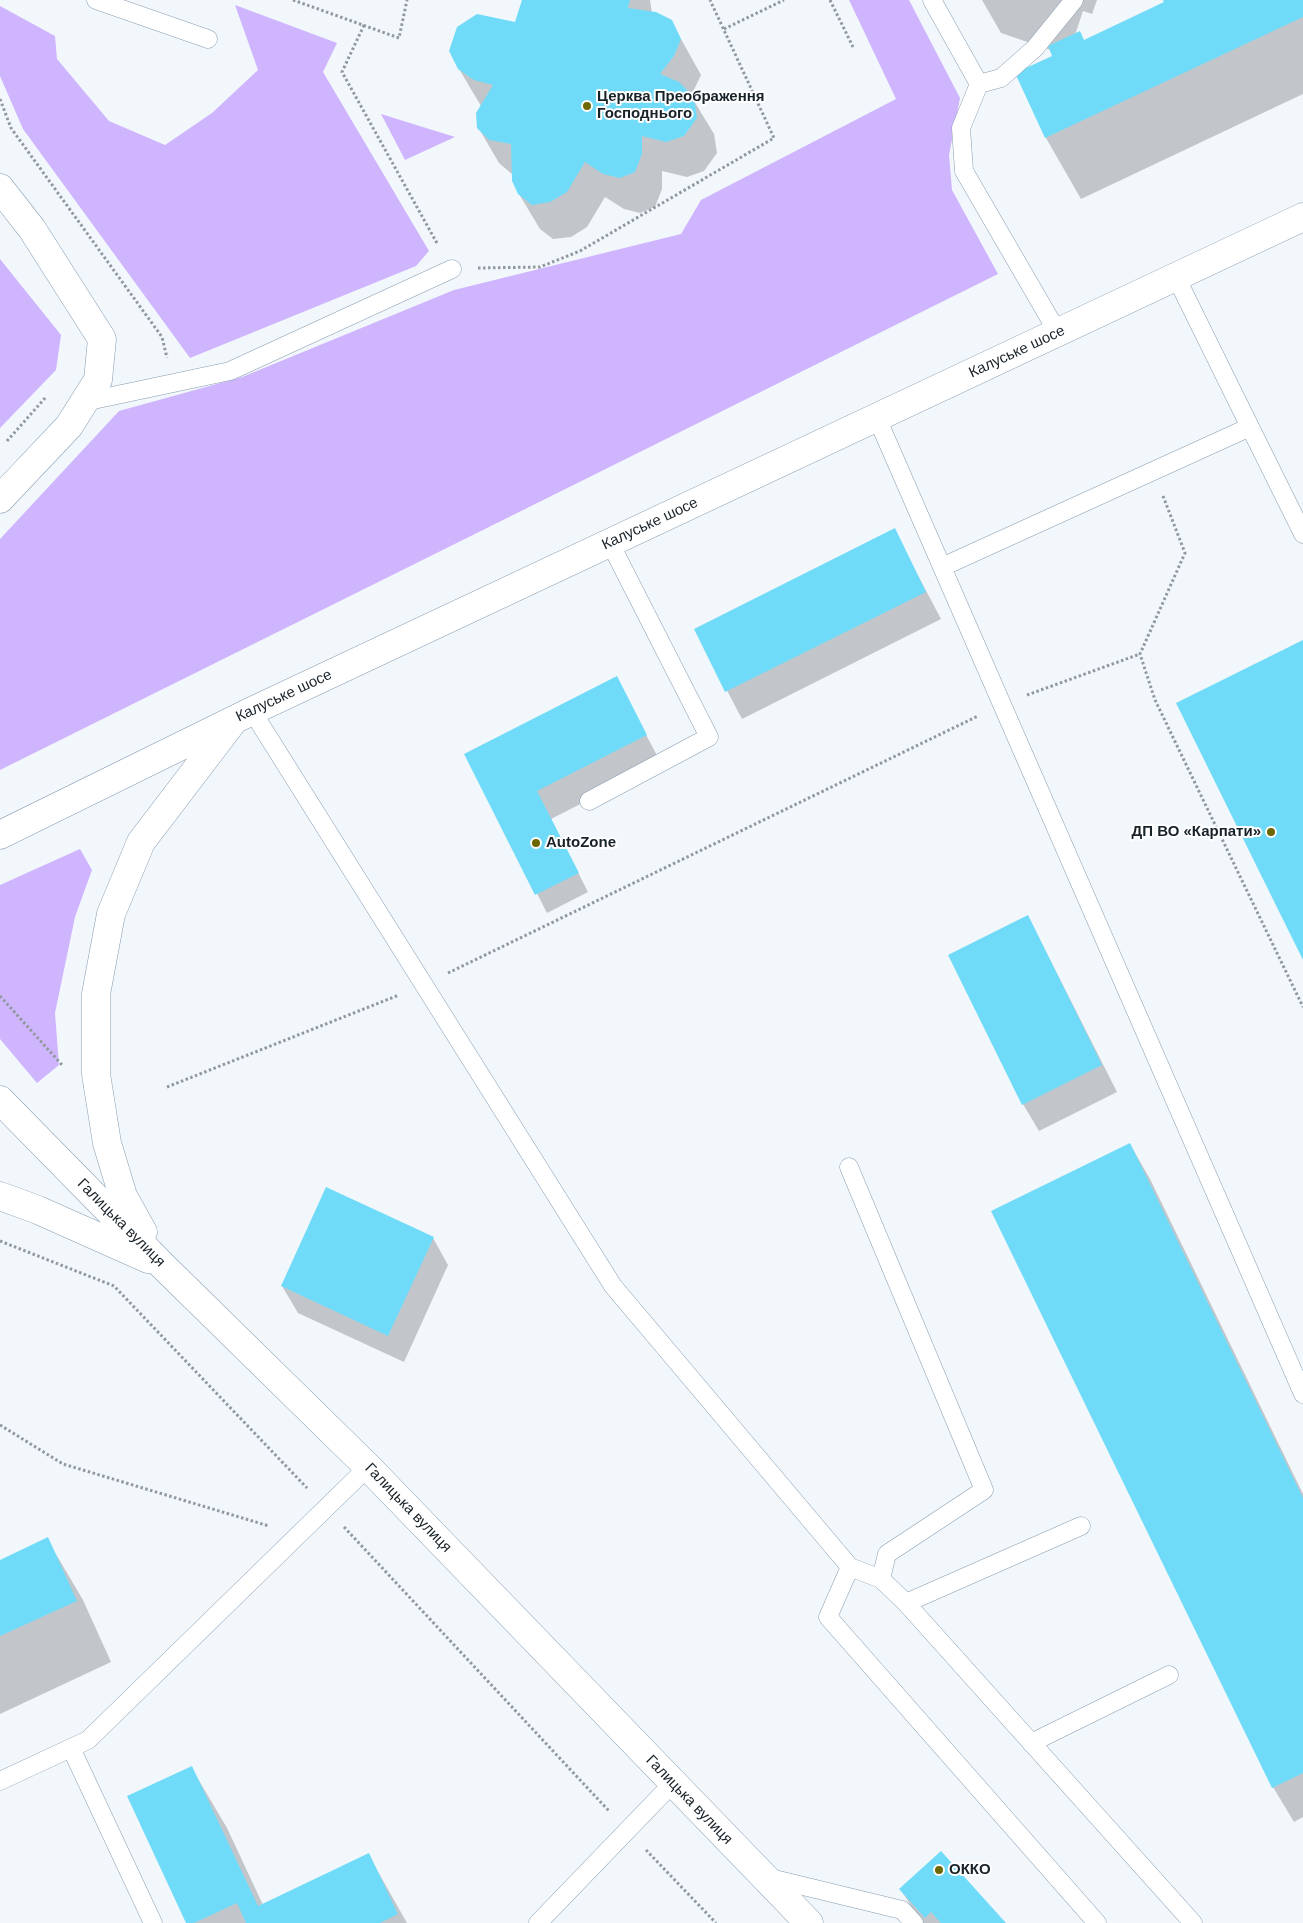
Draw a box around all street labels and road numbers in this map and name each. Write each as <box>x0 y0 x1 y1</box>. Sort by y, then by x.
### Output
street label: Калуське шосе <box>966 322 1068 382</box>
street label: Калуське шосе <box>599 494 701 554</box>
street label: Калуське шосе <box>233 666 335 726</box>
street label: Галицька вулиця <box>73 1175 169 1271</box>
street label: Галицька вулиця <box>361 1460 455 1556</box>
street label: Галицька вулиця <box>642 1752 736 1848</box>

